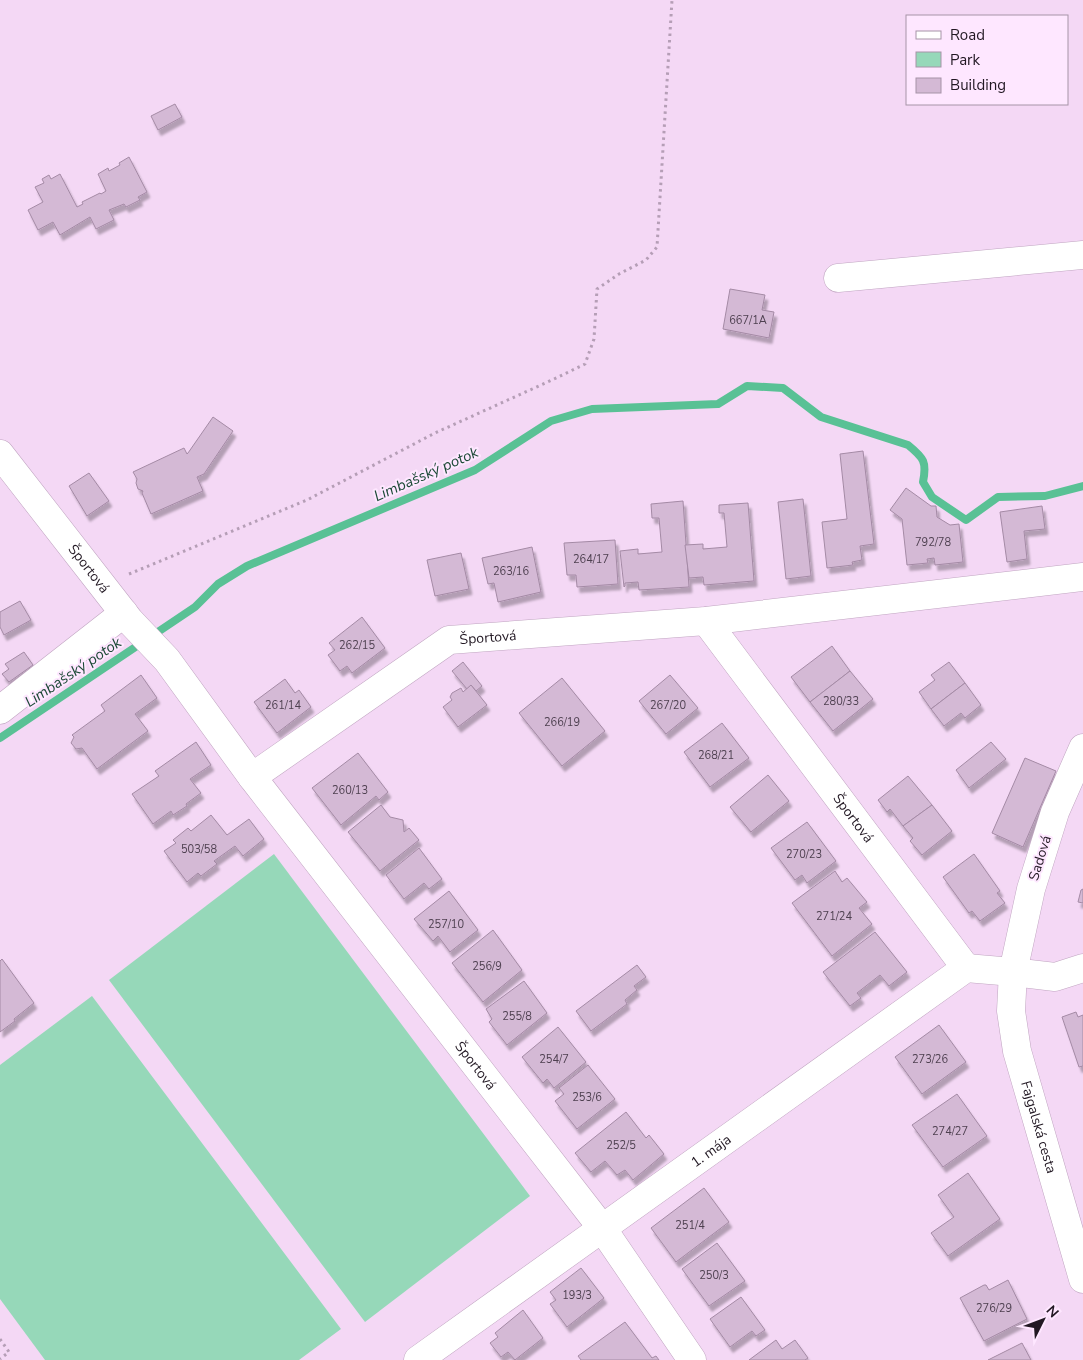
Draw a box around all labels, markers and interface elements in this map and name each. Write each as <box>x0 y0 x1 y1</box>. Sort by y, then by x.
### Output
legend <box>906 15 1068 105</box>
text: Road <box>950 25 985 45</box>
text: Park <box>950 50 980 70</box>
text: Building <box>950 75 1006 95</box>
house number: 667/1A <box>729 313 767 328</box>
water label: Limbašský potok <box>371 442 482 506</box>
house number: 792/78 <box>915 535 951 550</box>
street label: Športová <box>64 540 114 597</box>
house number: 264/17 <box>573 552 609 567</box>
house number: 263/16 <box>493 564 529 579</box>
street label: Športová <box>459 626 517 649</box>
water label: Limbašský potok <box>21 632 126 712</box>
house number: 262/15 <box>339 638 375 653</box>
house number: 280/33 <box>823 694 859 709</box>
house number: 261/14 <box>265 698 301 713</box>
house number: 267/20 <box>650 698 686 713</box>
house number: 266/19 <box>544 715 580 730</box>
house number: 268/21 <box>698 748 734 763</box>
house number: 260/13 <box>332 783 368 798</box>
street label: Športová <box>829 789 878 846</box>
street label: Sadová <box>1024 833 1056 883</box>
house number: 503/58 <box>181 842 217 857</box>
house number: 270/23 <box>786 847 822 862</box>
house number: 271/24 <box>816 909 852 924</box>
house number: 257/10 <box>428 917 464 932</box>
house number: 256/9 <box>472 959 502 974</box>
house number: 255/8 <box>502 1009 532 1024</box>
street label: Športová <box>451 1037 501 1094</box>
house number: 254/7 <box>539 1052 569 1067</box>
house number: 273/26 <box>912 1052 948 1067</box>
street label: Fajgalská cesta <box>1017 1079 1061 1175</box>
house number: 253/6 <box>572 1090 602 1105</box>
house number: 274/27 <box>932 1124 968 1139</box>
street label: 1. mája <box>687 1130 735 1171</box>
house number: 252/5 <box>606 1138 636 1153</box>
house number: 251/4 <box>675 1218 705 1233</box>
house number: 250/3 <box>699 1268 729 1283</box>
house number: 193/3 <box>562 1288 592 1303</box>
north arrow <box>1018 1295 1068 1345</box>
house number: 276/29 <box>976 1301 1012 1316</box>
text: N <box>1042 1301 1063 1322</box>

